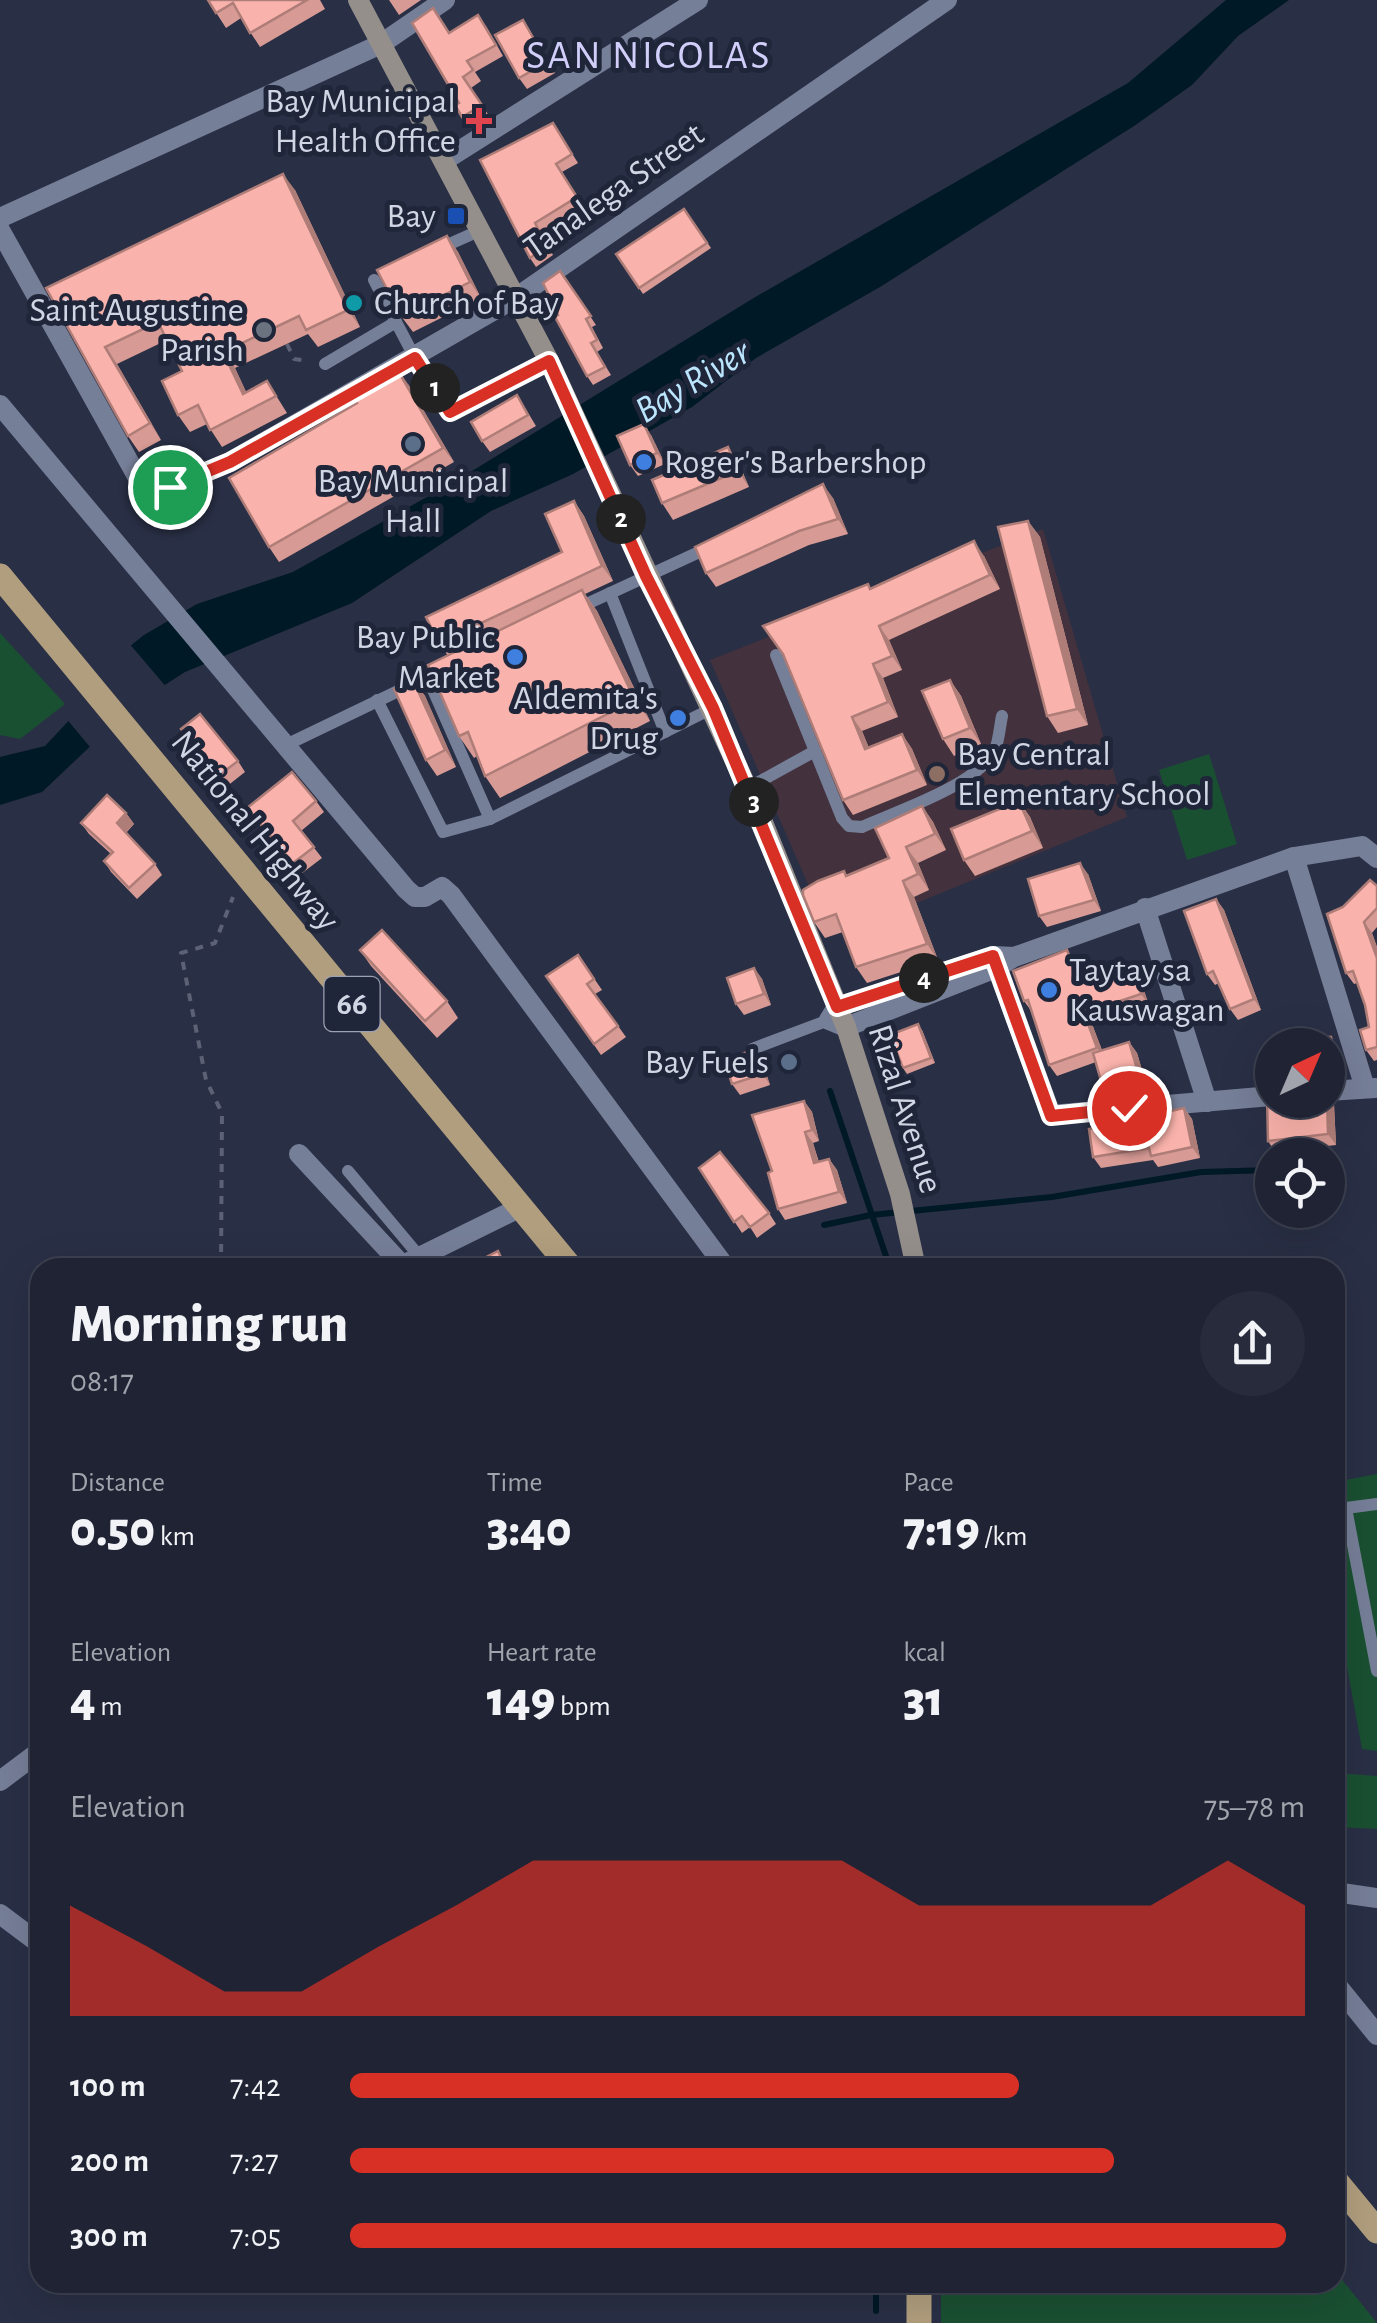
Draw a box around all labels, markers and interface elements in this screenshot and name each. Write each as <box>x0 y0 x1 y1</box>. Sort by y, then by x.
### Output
district label: SAN NICOLAS <box>526 36 772 76</box>
place label: Bay Municipal Health Office <box>265 84 456 159</box>
marker: Bay Municipal Health Office <box>466 108 492 134</box>
street label: Tanalega Street <box>518 116 710 266</box>
place label: Bay <box>387 199 436 234</box>
marker: Bay <box>445 205 467 227</box>
place label: Church of Bay <box>374 286 559 321</box>
marker: Church of Bay <box>343 292 365 314</box>
place label: Saint Augustine Parish <box>29 293 244 368</box>
marker: Saint Augustine Parish <box>253 319 275 341</box>
water label: Bay River <box>629 332 758 431</box>
pin: 1 <box>410 363 460 413</box>
text: 1 <box>430 374 440 402</box>
marker: Bay Municipal Hall <box>402 433 424 455</box>
pin <box>128 445 213 530</box>
place label: Roger's Barbershop <box>664 445 927 480</box>
marker: Roger's Barbershop <box>633 451 655 473</box>
icon: arrive <box>143 460 198 515</box>
place label: Bay Municipal Hall <box>318 464 508 539</box>
pin: 2 <box>596 494 646 544</box>
text: 2 <box>614 505 628 533</box>
place label: Bay Public Market <box>356 620 495 695</box>
marker: Bay Public Market <box>504 646 526 668</box>
place label: Aldemita's Drug <box>513 681 658 756</box>
marker: Aldemita's Drug <box>667 707 689 729</box>
street label: National Highway <box>164 725 346 937</box>
place label: Bay Central Elementary School <box>957 737 1211 812</box>
marker: Bay Central Elementary School <box>926 763 948 785</box>
pin: 3 <box>729 777 779 827</box>
text: 3 <box>748 788 760 816</box>
pin: 4 <box>899 953 949 1003</box>
place label: Taytay sa Kauswagan <box>1069 953 1224 1028</box>
text: 4 <box>917 964 931 992</box>
road number: 66 <box>324 977 380 1031</box>
marker: Taytay sa Kauswagan <box>1038 979 1060 1001</box>
street label: Rizal Avenue <box>861 1020 949 1198</box>
north arrow <box>1255 1028 1345 1118</box>
map controls <box>1255 1028 1345 1228</box>
place label: Bay Fuels <box>645 1045 769 1080</box>
marker: Bay Fuels <box>778 1051 800 1073</box>
pin <box>1087 1066 1172 1151</box>
icon: check <box>1102 1081 1157 1136</box>
button: locate <box>1255 1138 1345 1228</box>
button: share <box>1200 1291 1305 1396</box>
text: Morning run <box>70 1297 348 1352</box>
text: 08:17 <box>70 1365 134 1397</box>
text: Distance <box>70 1469 165 1497</box>
text: Time <box>487 1469 542 1497</box>
text: Pace <box>903 1469 954 1497</box>
text: 0.50 <box>70 1505 155 1555</box>
text: 3:40 <box>487 1505 572 1555</box>
text: 7:19 <box>903 1505 980 1555</box>
text: km <box>155 1523 195 1551</box>
text: /km <box>980 1523 1027 1551</box>
text: Elevation <box>70 1639 171 1667</box>
text: Heart rate <box>487 1639 597 1667</box>
text: kcal <box>903 1639 946 1667</box>
text: 4 <box>70 1675 96 1725</box>
text: 149 <box>487 1675 555 1725</box>
text: 31 <box>903 1675 944 1725</box>
text: m <box>96 1693 123 1721</box>
text: bpm <box>555 1693 611 1721</box>
text: Elevation <box>70 1791 186 1823</box>
text: 75–78 m <box>1204 1791 1305 1823</box>
text: 100 m <box>70 2070 146 2102</box>
text: 7:42 <box>230 2070 281 2102</box>
text: 200 m <box>70 2145 149 2177</box>
text: 7:27 <box>230 2145 279 2177</box>
text: 300 m <box>70 2220 148 2252</box>
text: 7:05 <box>230 2220 281 2252</box>

